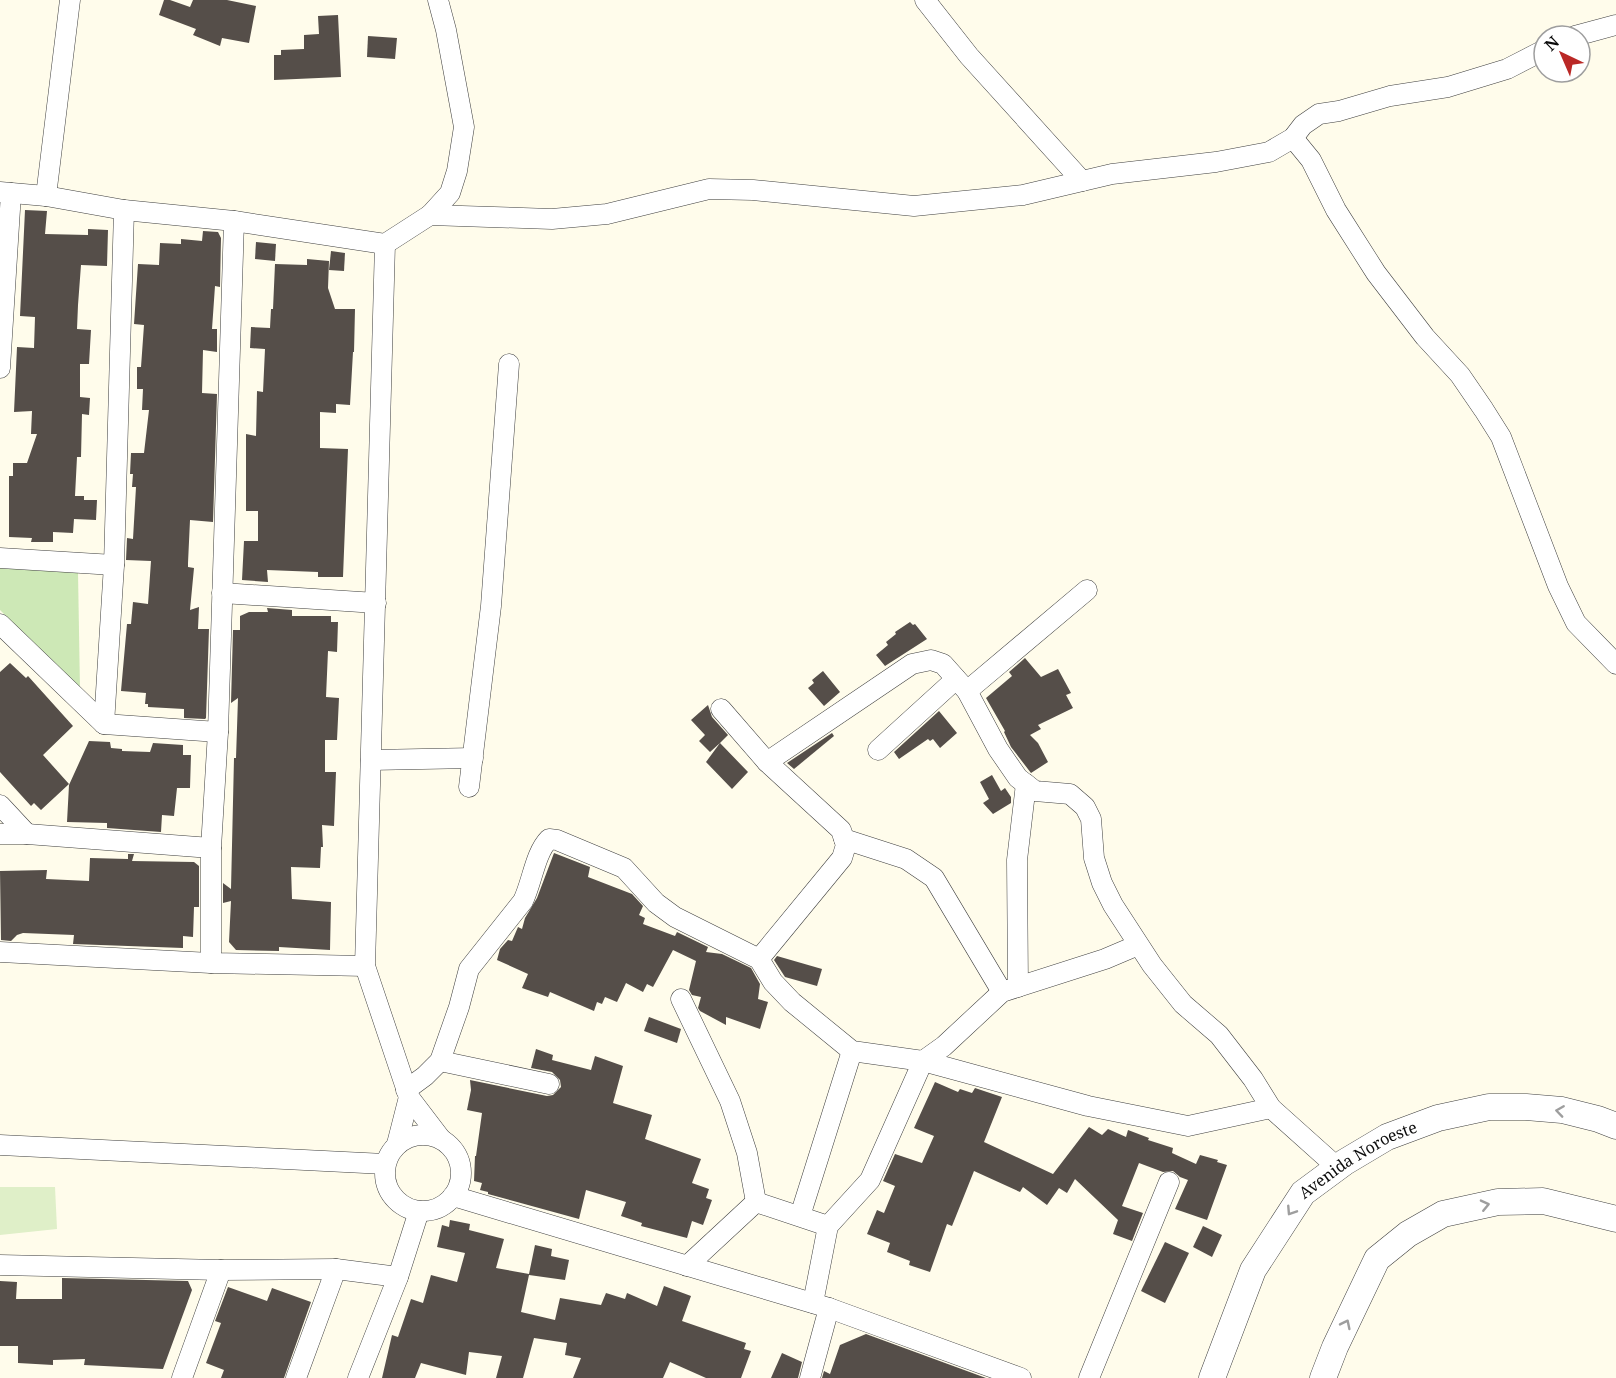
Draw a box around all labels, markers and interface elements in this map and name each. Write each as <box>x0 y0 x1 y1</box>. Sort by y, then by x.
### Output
north arrow <box>1532 24 1592 84</box>
text: N <box>1539 31 1564 56</box>
one-way arrow <box>1555 1105 1564 1117</box>
street label: Avenida Noroeste <box>1294 1116 1420 1203</box>
one-way arrow <box>1480 1199 1490 1212</box>
one-way arrow <box>1287 1204 1298 1215</box>
one-way arrow <box>1338 1320 1350 1331</box>

